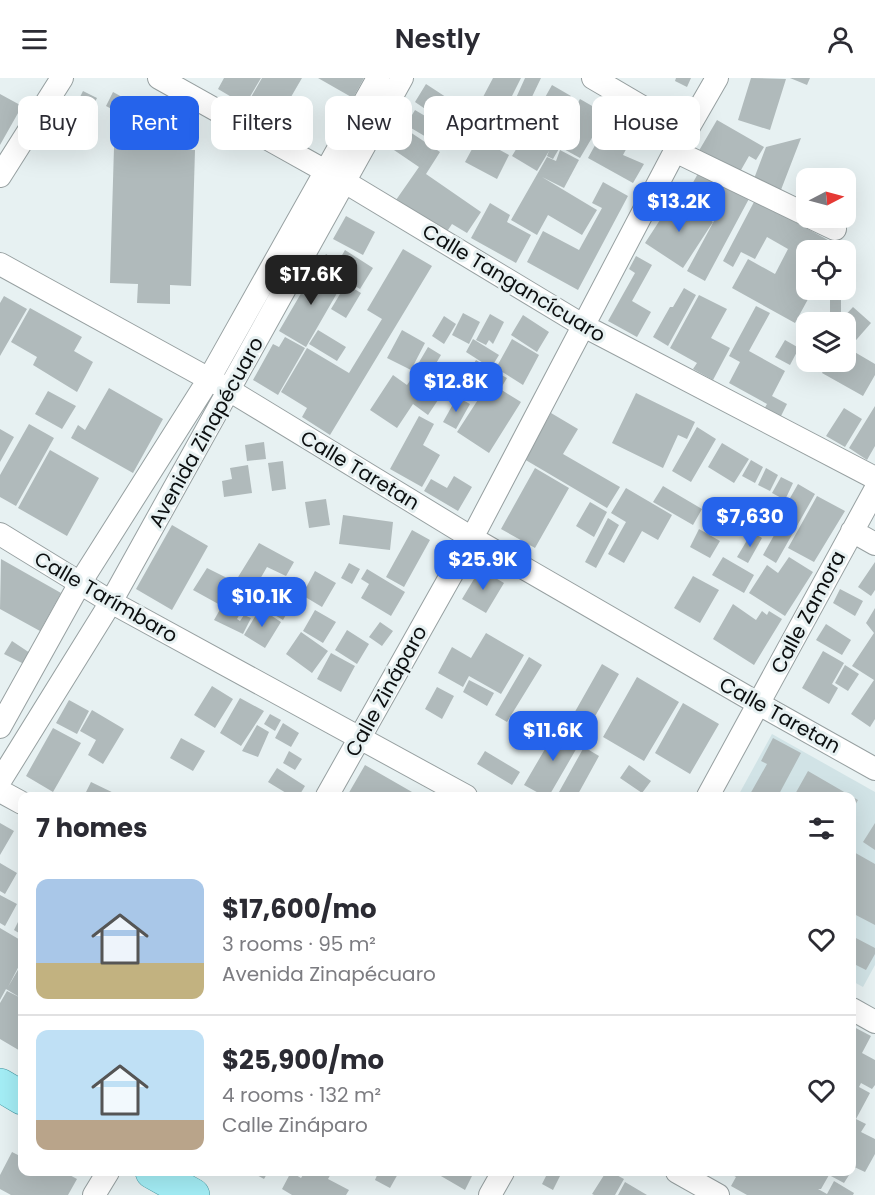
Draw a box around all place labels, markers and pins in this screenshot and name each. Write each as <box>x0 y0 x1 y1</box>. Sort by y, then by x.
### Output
pin: $13.2K <box>630 182 728 233</box>
pin: $17.6K <box>262 255 360 306</box>
pin: $12.8K <box>407 362 505 413</box>
pin: $7,630 <box>701 497 799 548</box>
pin: $25.9K <box>434 540 532 591</box>
pin: $10.1K <box>213 577 311 628</box>
pin: $11.6K <box>504 711 602 762</box>

